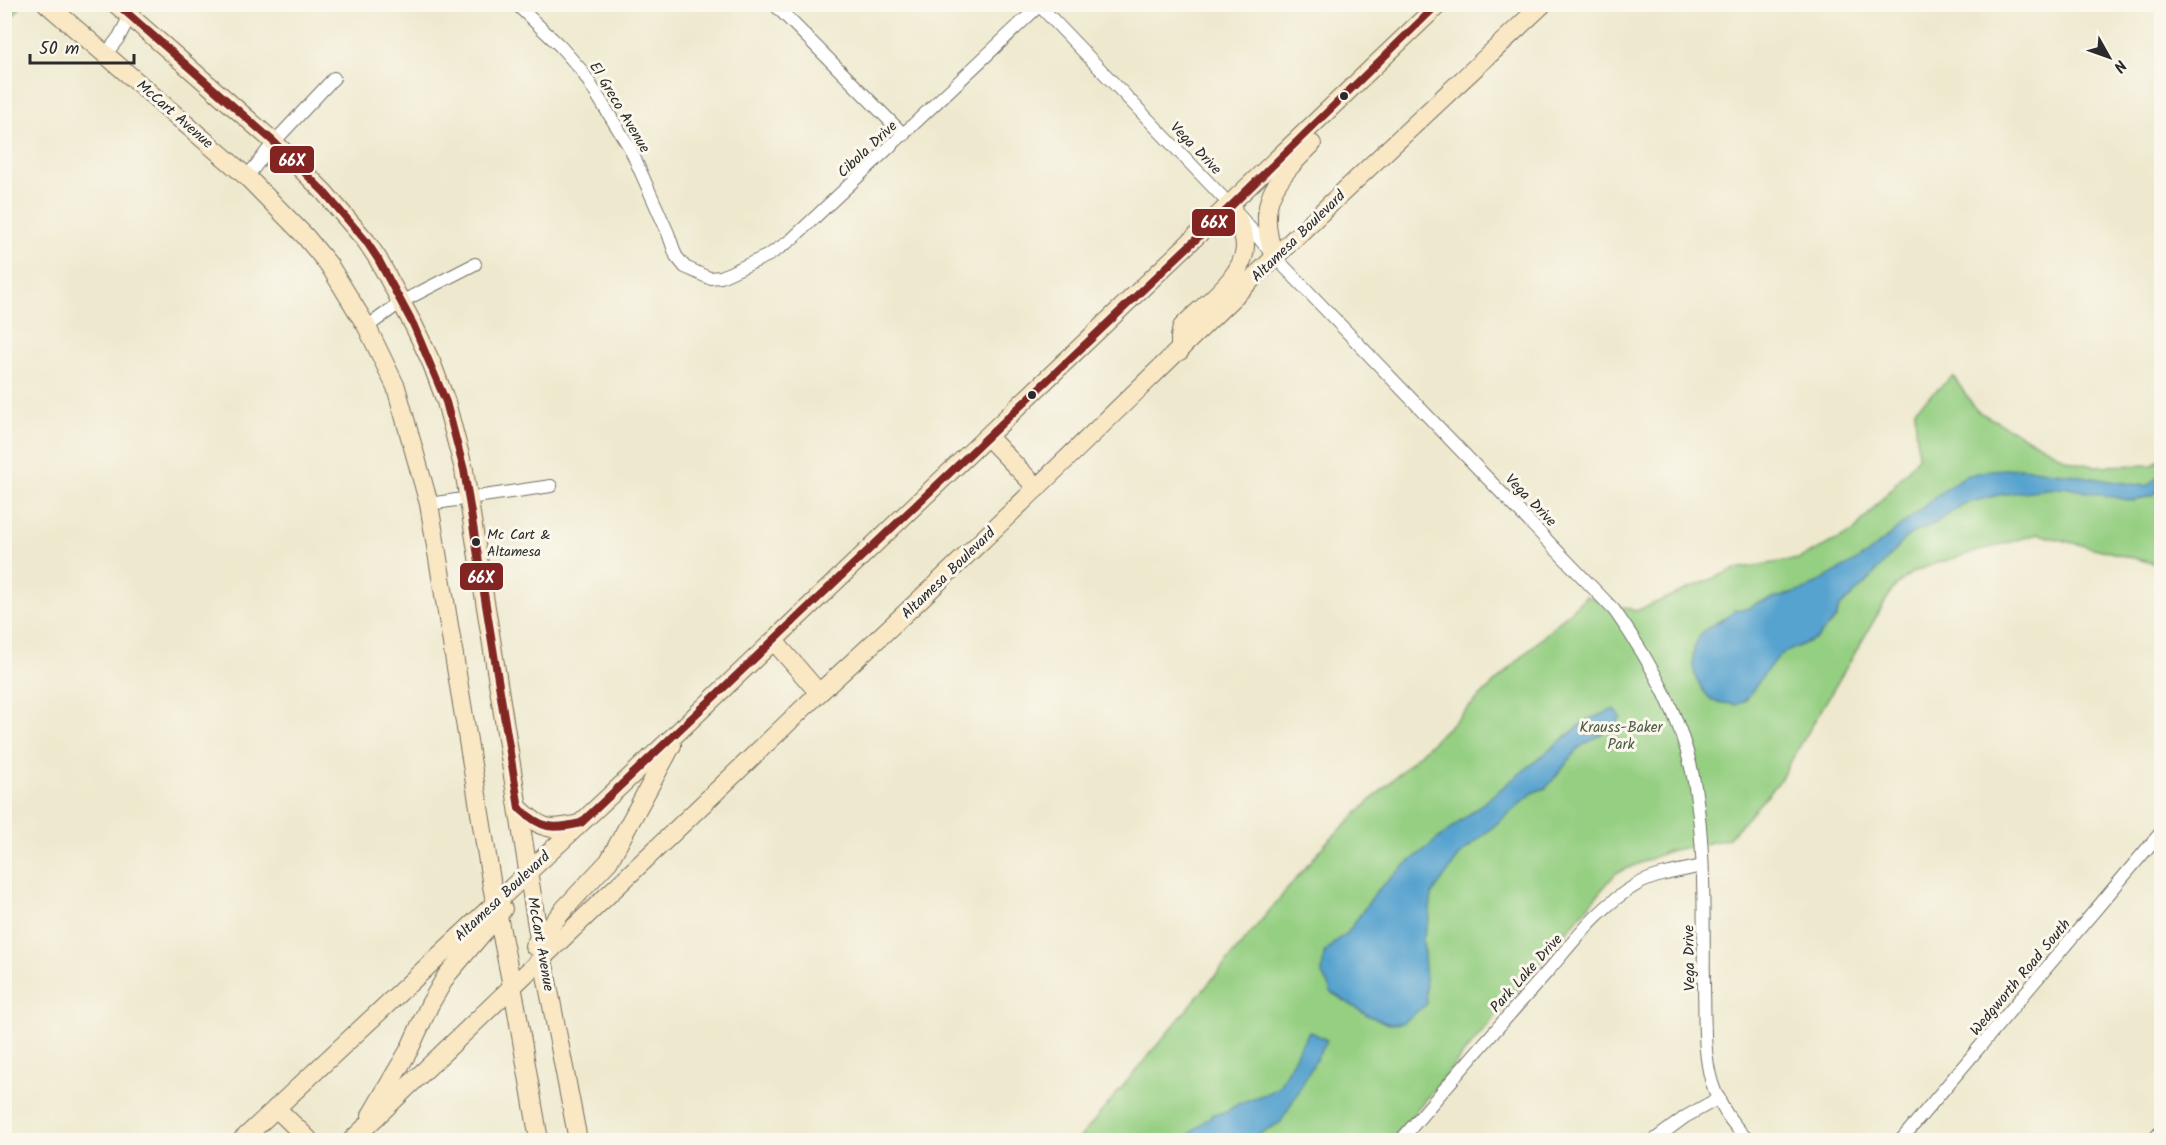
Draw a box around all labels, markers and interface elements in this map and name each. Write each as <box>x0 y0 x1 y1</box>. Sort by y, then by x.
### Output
scale bar <box>30 27 134 65</box>
north arrow <box>2079 27 2139 87</box>
text: 50 m <box>39 35 79 64</box>
text: N <box>2107 54 2132 78</box>
street label: El Greco Avenue <box>582 57 656 158</box>
street label: McCart Avenue <box>130 74 218 155</box>
unlabelled marker <box>1338 90 1350 102</box>
street label: Cibola Drive <box>832 115 904 184</box>
street label: Vega Drive <box>1164 117 1227 181</box>
line badge: 66X <box>269 145 315 174</box>
text: 66X <box>279 149 306 174</box>
street label: Altamesa Boulevard <box>1246 185 1352 288</box>
line badge: 66X <box>1191 208 1236 237</box>
text: 66X <box>1201 211 1228 236</box>
unlabelled marker <box>1026 389 1038 401</box>
street label: Vega Drive <box>1499 469 1562 533</box>
street label: Altamesa Boulevard <box>896 522 1002 625</box>
place label: Mc Cart & Altamesa <box>487 524 551 563</box>
marker: Mc Cart & Altamesa <box>470 536 482 548</box>
line badge: 66X <box>459 562 504 591</box>
text: 66X <box>468 566 495 591</box>
park label: Krauss-Baker Park <box>1579 716 1664 757</box>
street label: Altamesa Boulevard <box>449 845 556 948</box>
street label: McCart Avenue <box>520 895 560 994</box>
street label: Wedgworth Road South <box>1964 914 2077 1042</box>
street label: Vega Drive <box>1677 924 1703 991</box>
street label: Park Lake Drive <box>1485 928 1569 1019</box>

